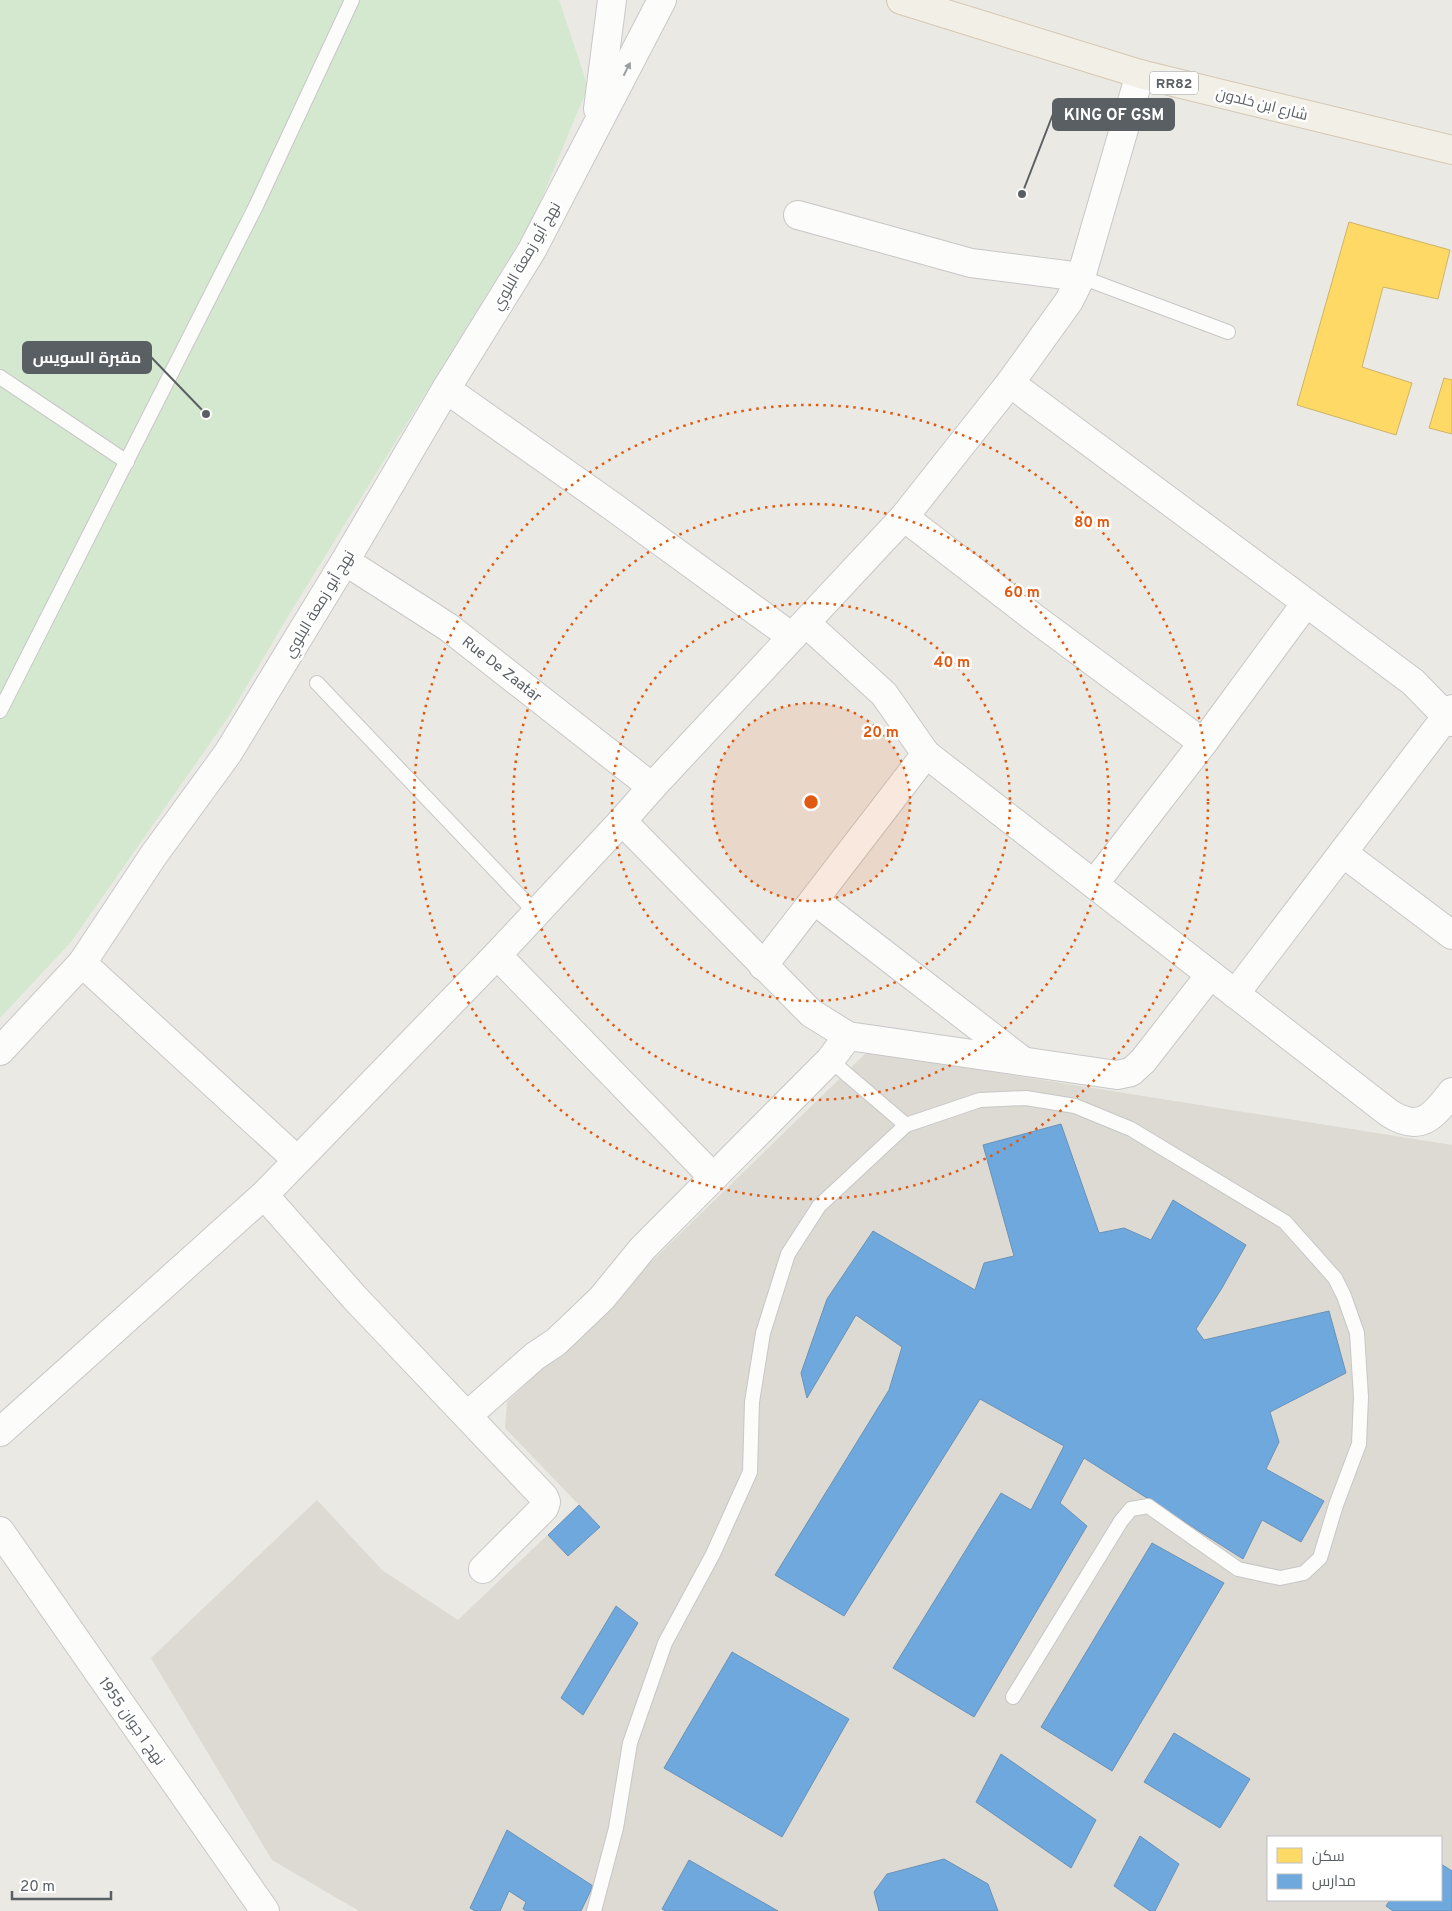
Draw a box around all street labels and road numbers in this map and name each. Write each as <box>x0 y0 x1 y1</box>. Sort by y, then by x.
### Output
road number: RR82 <box>1150 72 1198 95</box>
street label: شارع ابن خلدون <box>1214 85 1309 126</box>
street label: نهج أبو زمعة البلوي <box>487 198 567 315</box>
street label: نهج أبو زمعة البلوي <box>279 547 361 662</box>
street label: Rue De Zaatar <box>457 633 545 707</box>
street label: نهج 1 جوان 1955 <box>93 1674 168 1770</box>

